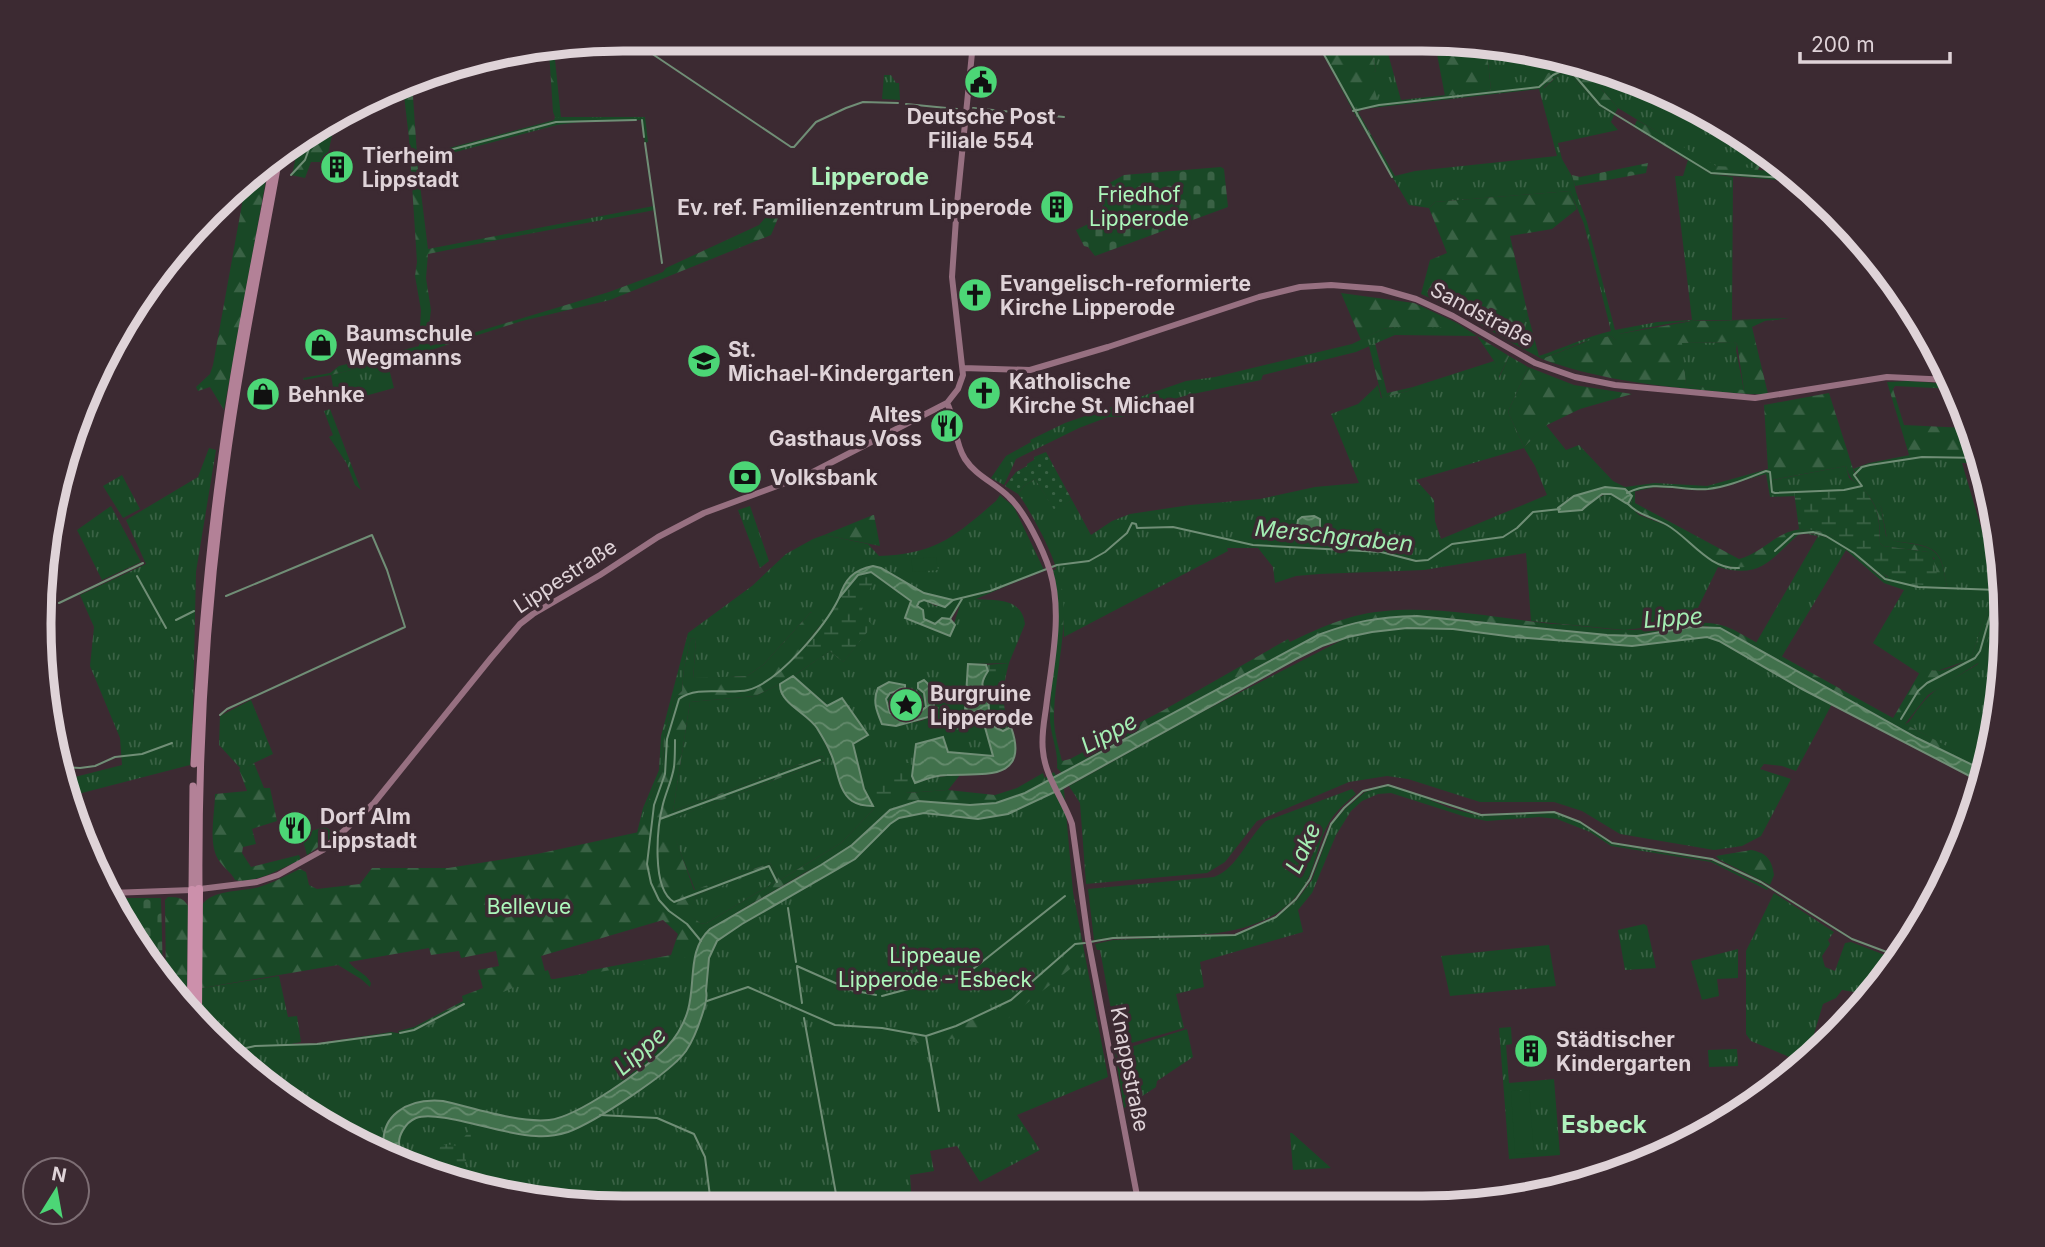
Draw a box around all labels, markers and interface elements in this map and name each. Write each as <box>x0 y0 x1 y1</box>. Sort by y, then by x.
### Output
scale bar <box>1800 21 1951 65</box>
text: 200 m <box>1811 32 1875 57</box>
public building icon: Deutsche Post Filiale 554 <box>962 63 1000 101</box>
place label: Deutsche Post Filiale 554 <box>907 104 1056 153</box>
place label: Tierheim Lippstadt <box>362 143 459 192</box>
building icon: Tierheim Lippstadt <box>318 148 356 186</box>
district label: Lipperode <box>811 162 929 191</box>
park label: Friedhof Lipperode <box>1089 182 1189 231</box>
building icon: Ev. ref. Familienzentrum Lipperode <box>1038 188 1076 226</box>
place label: Ev. ref. Familienzentrum Lipperode <box>677 195 1032 220</box>
place label: Evangelisch-reformierte Kirche Lipperode <box>1000 271 1251 320</box>
church icon: Evangelisch-reformierte Kirche Lipperode <box>956 276 994 314</box>
street label: Sandstraße <box>1426 276 1538 352</box>
place label: Baumschule Wegmanns <box>346 321 473 370</box>
shop icon: Baumschule Wegmanns <box>302 326 340 364</box>
place label: St. Michael-Kindergarten <box>728 337 954 386</box>
school or university icon: St. Michael-Kindergarten <box>685 342 723 380</box>
place label: Katholische Kirche St. Michael <box>1009 369 1195 418</box>
church icon: Katholische Kirche St. Michael <box>965 374 1003 412</box>
shop icon: Behnke <box>244 375 282 413</box>
place label: Behnke <box>288 382 365 407</box>
place label: Altes Gasthaus Voss <box>769 402 922 451</box>
restaurant icon: Altes Gasthaus Voss <box>928 407 966 445</box>
bank icon: Volksbank <box>726 458 764 496</box>
place label: Volksbank <box>770 465 879 490</box>
water label: Merschgraben <box>1253 514 1415 558</box>
street label: Lippestraße <box>509 533 621 619</box>
water label: Lippe <box>1642 602 1704 634</box>
place label: Burgruine Lipperode <box>930 681 1033 730</box>
place icon: Burgruine Lipperode <box>887 686 925 724</box>
water label: Lippe <box>1076 707 1142 759</box>
place label: Dorf Alm Lippstadt <box>320 804 417 853</box>
restaurant icon: Dorf Alm Lippstadt <box>276 809 314 847</box>
water label: Lake <box>1279 818 1327 878</box>
park label: Bellevue <box>487 894 571 919</box>
park label: Lippeaue Lipperode - Esbeck <box>838 943 1032 992</box>
street label: Knappstraße <box>1106 1004 1154 1134</box>
water label: Lippe <box>608 1021 672 1081</box>
place label: Städtischer Kindergarten <box>1556 1027 1691 1076</box>
building icon: Städtischer Kindergarten <box>1512 1032 1550 1070</box>
district label: Esbeck <box>1561 1110 1647 1139</box>
north arrow <box>21 1156 91 1226</box>
text: N <box>50 1162 68 1187</box>

